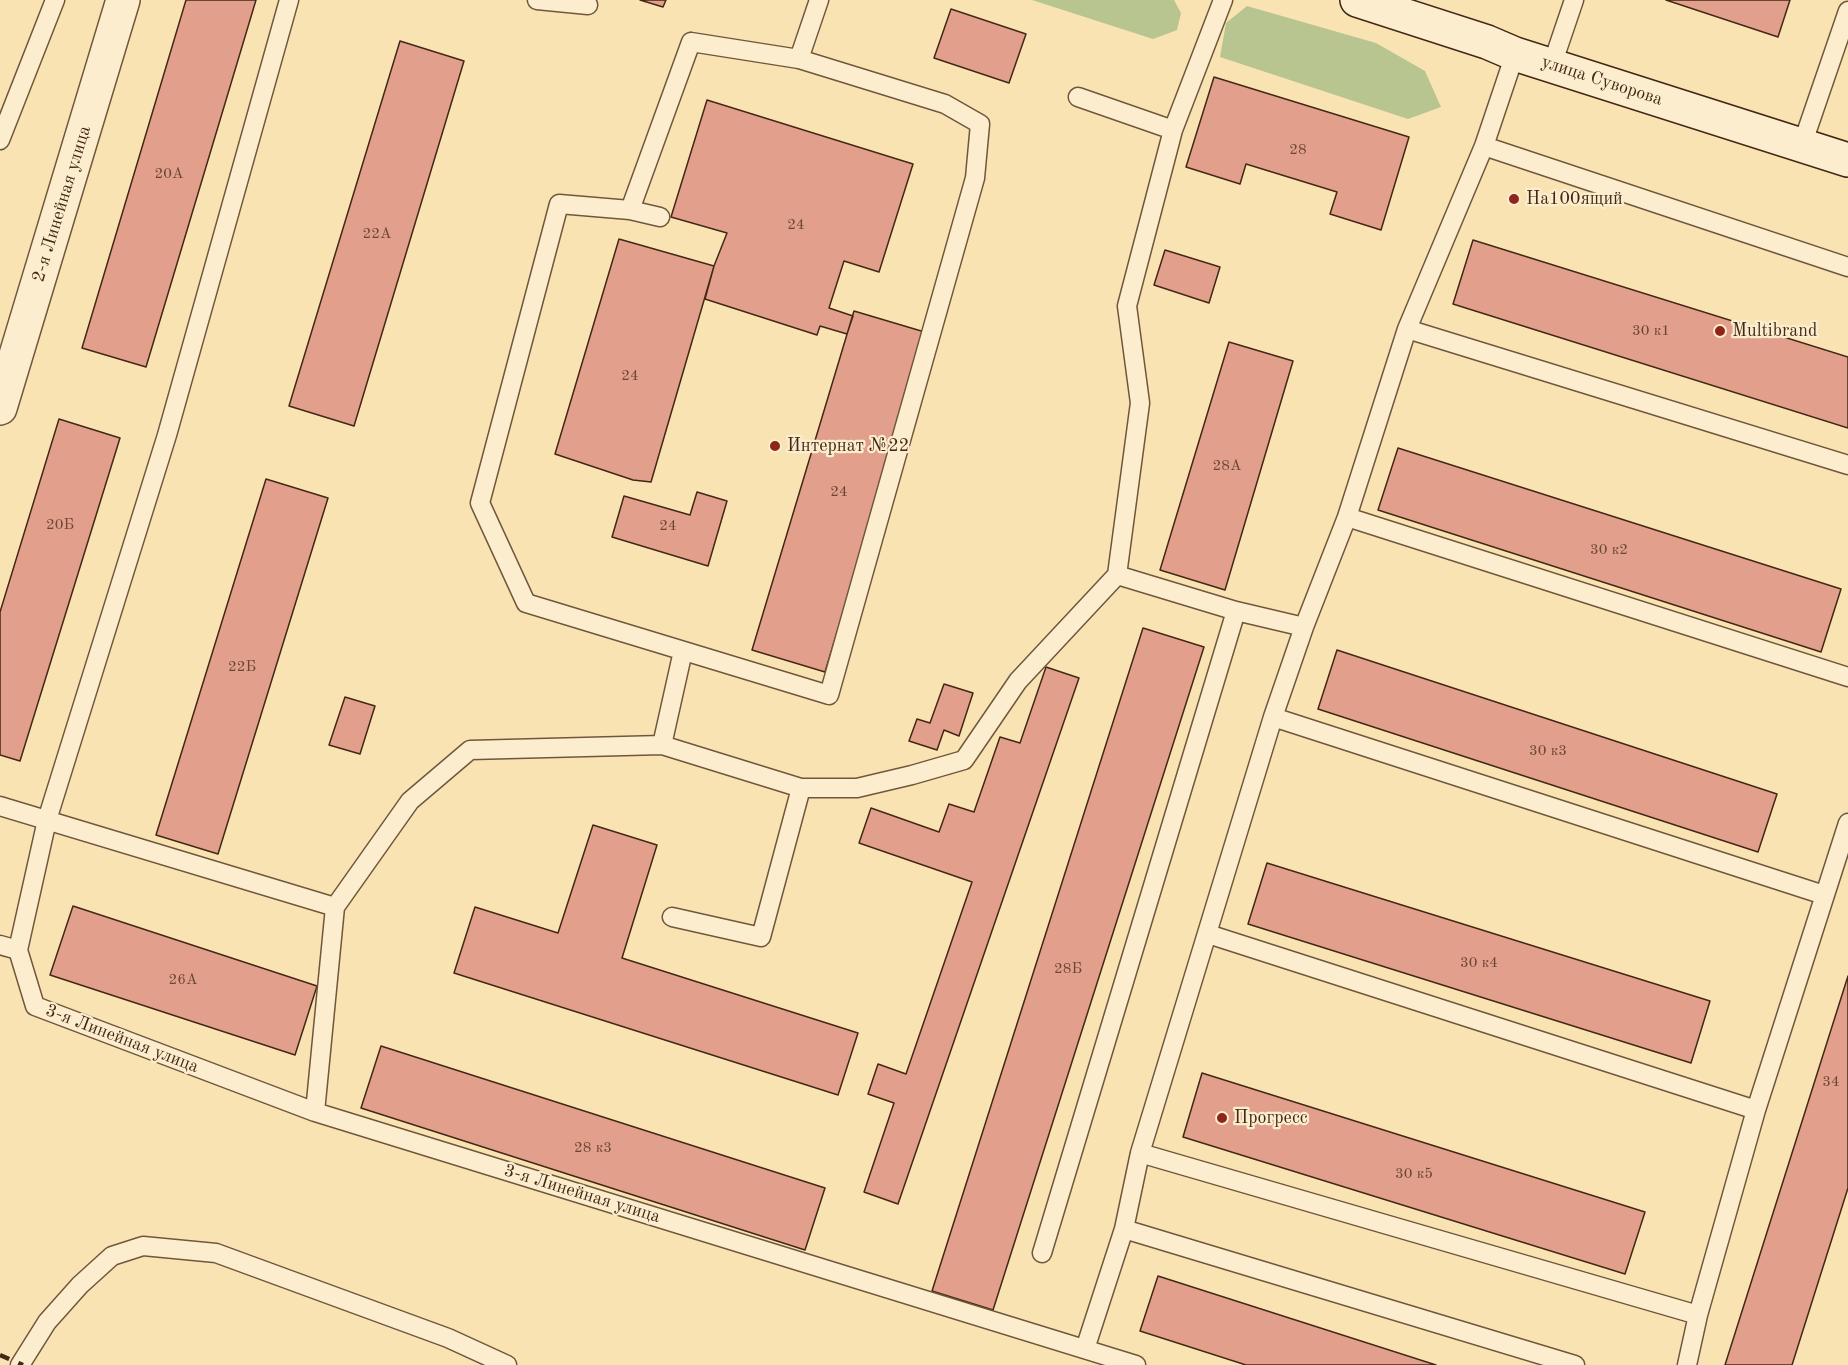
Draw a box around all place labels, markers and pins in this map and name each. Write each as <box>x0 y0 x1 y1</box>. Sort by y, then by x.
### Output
place label: На100ящий <box>1526 188 1623 210</box>
marker: На100ящий <box>1507 192 1521 206</box>
place label: Multibrand <box>1732 320 1817 342</box>
marker: Multibrand <box>1713 324 1727 338</box>
place label: Интернат №22 <box>787 435 909 457</box>
marker: Интернат №22 <box>768 439 782 453</box>
place label: Прогресс <box>1234 1107 1308 1129</box>
marker: Прогресс <box>1215 1111 1229 1125</box>

